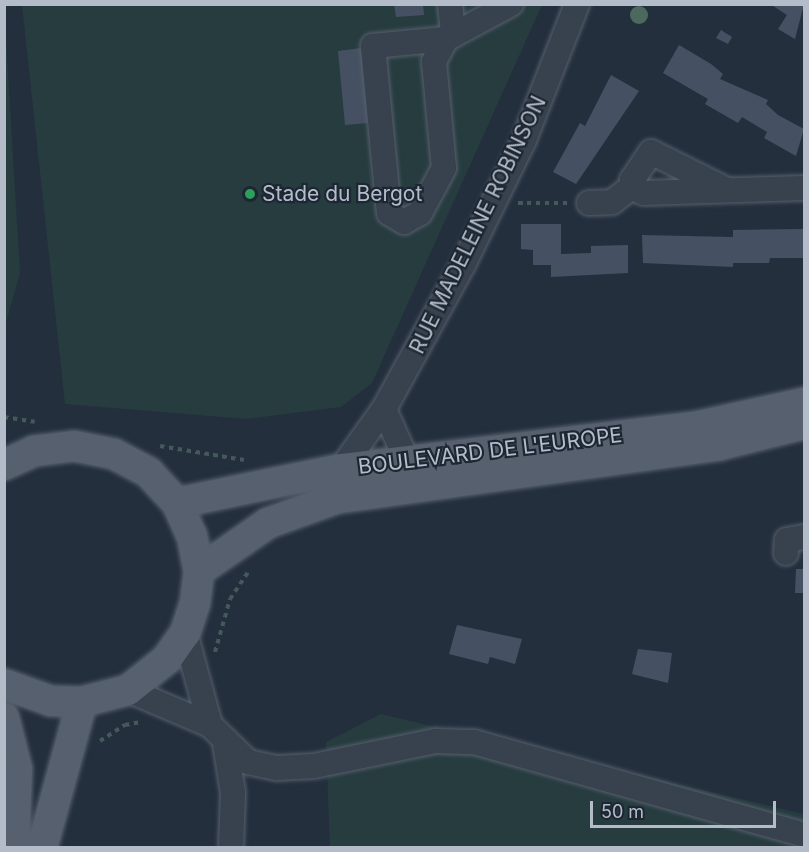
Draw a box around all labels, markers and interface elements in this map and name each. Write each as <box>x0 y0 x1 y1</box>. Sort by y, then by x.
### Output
street label: RUE MADELEINE ROBINSON <box>405 92 551 358</box>
place label: Stade du Bergot <box>262 181 422 207</box>
marker: Stade du Bergot <box>243 187 257 201</box>
street label: BOULEVARD DE L'EUROPE <box>357 422 623 480</box>
scale bar <box>593 789 779 827</box>
text: 50 m <box>601 801 644 822</box>

